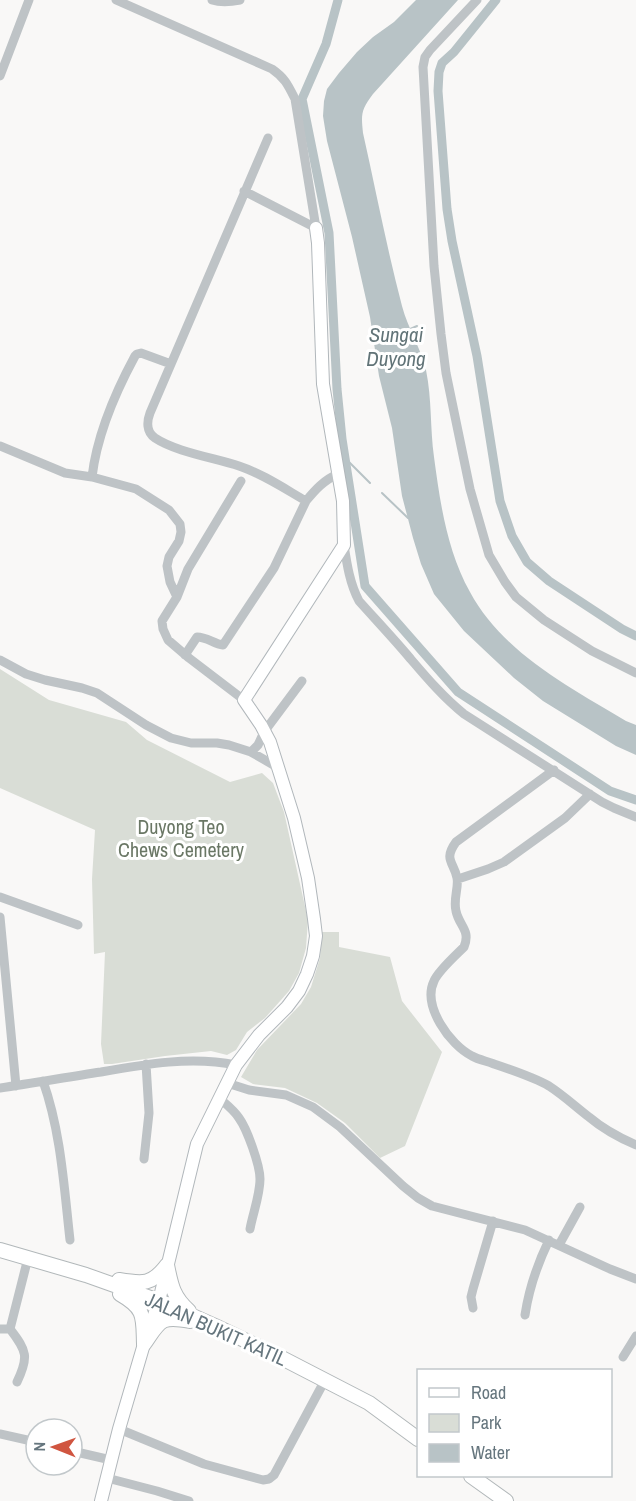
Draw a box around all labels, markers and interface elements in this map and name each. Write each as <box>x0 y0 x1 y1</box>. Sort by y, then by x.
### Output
water label: Sungai Duyong <box>366 320 426 373</box>
park label: Duyong Teo Chews Cemetery <box>118 813 245 863</box>
street label: JALAN BUKIT KATIL <box>141 1285 291 1372</box>
legend <box>417 1369 612 1477</box>
text: Road <box>471 1380 506 1405</box>
text: Park <box>471 1410 502 1435</box>
north arrow <box>24 1417 84 1477</box>
text: Water <box>471 1440 510 1465</box>
text: N <box>28 1442 50 1452</box>

